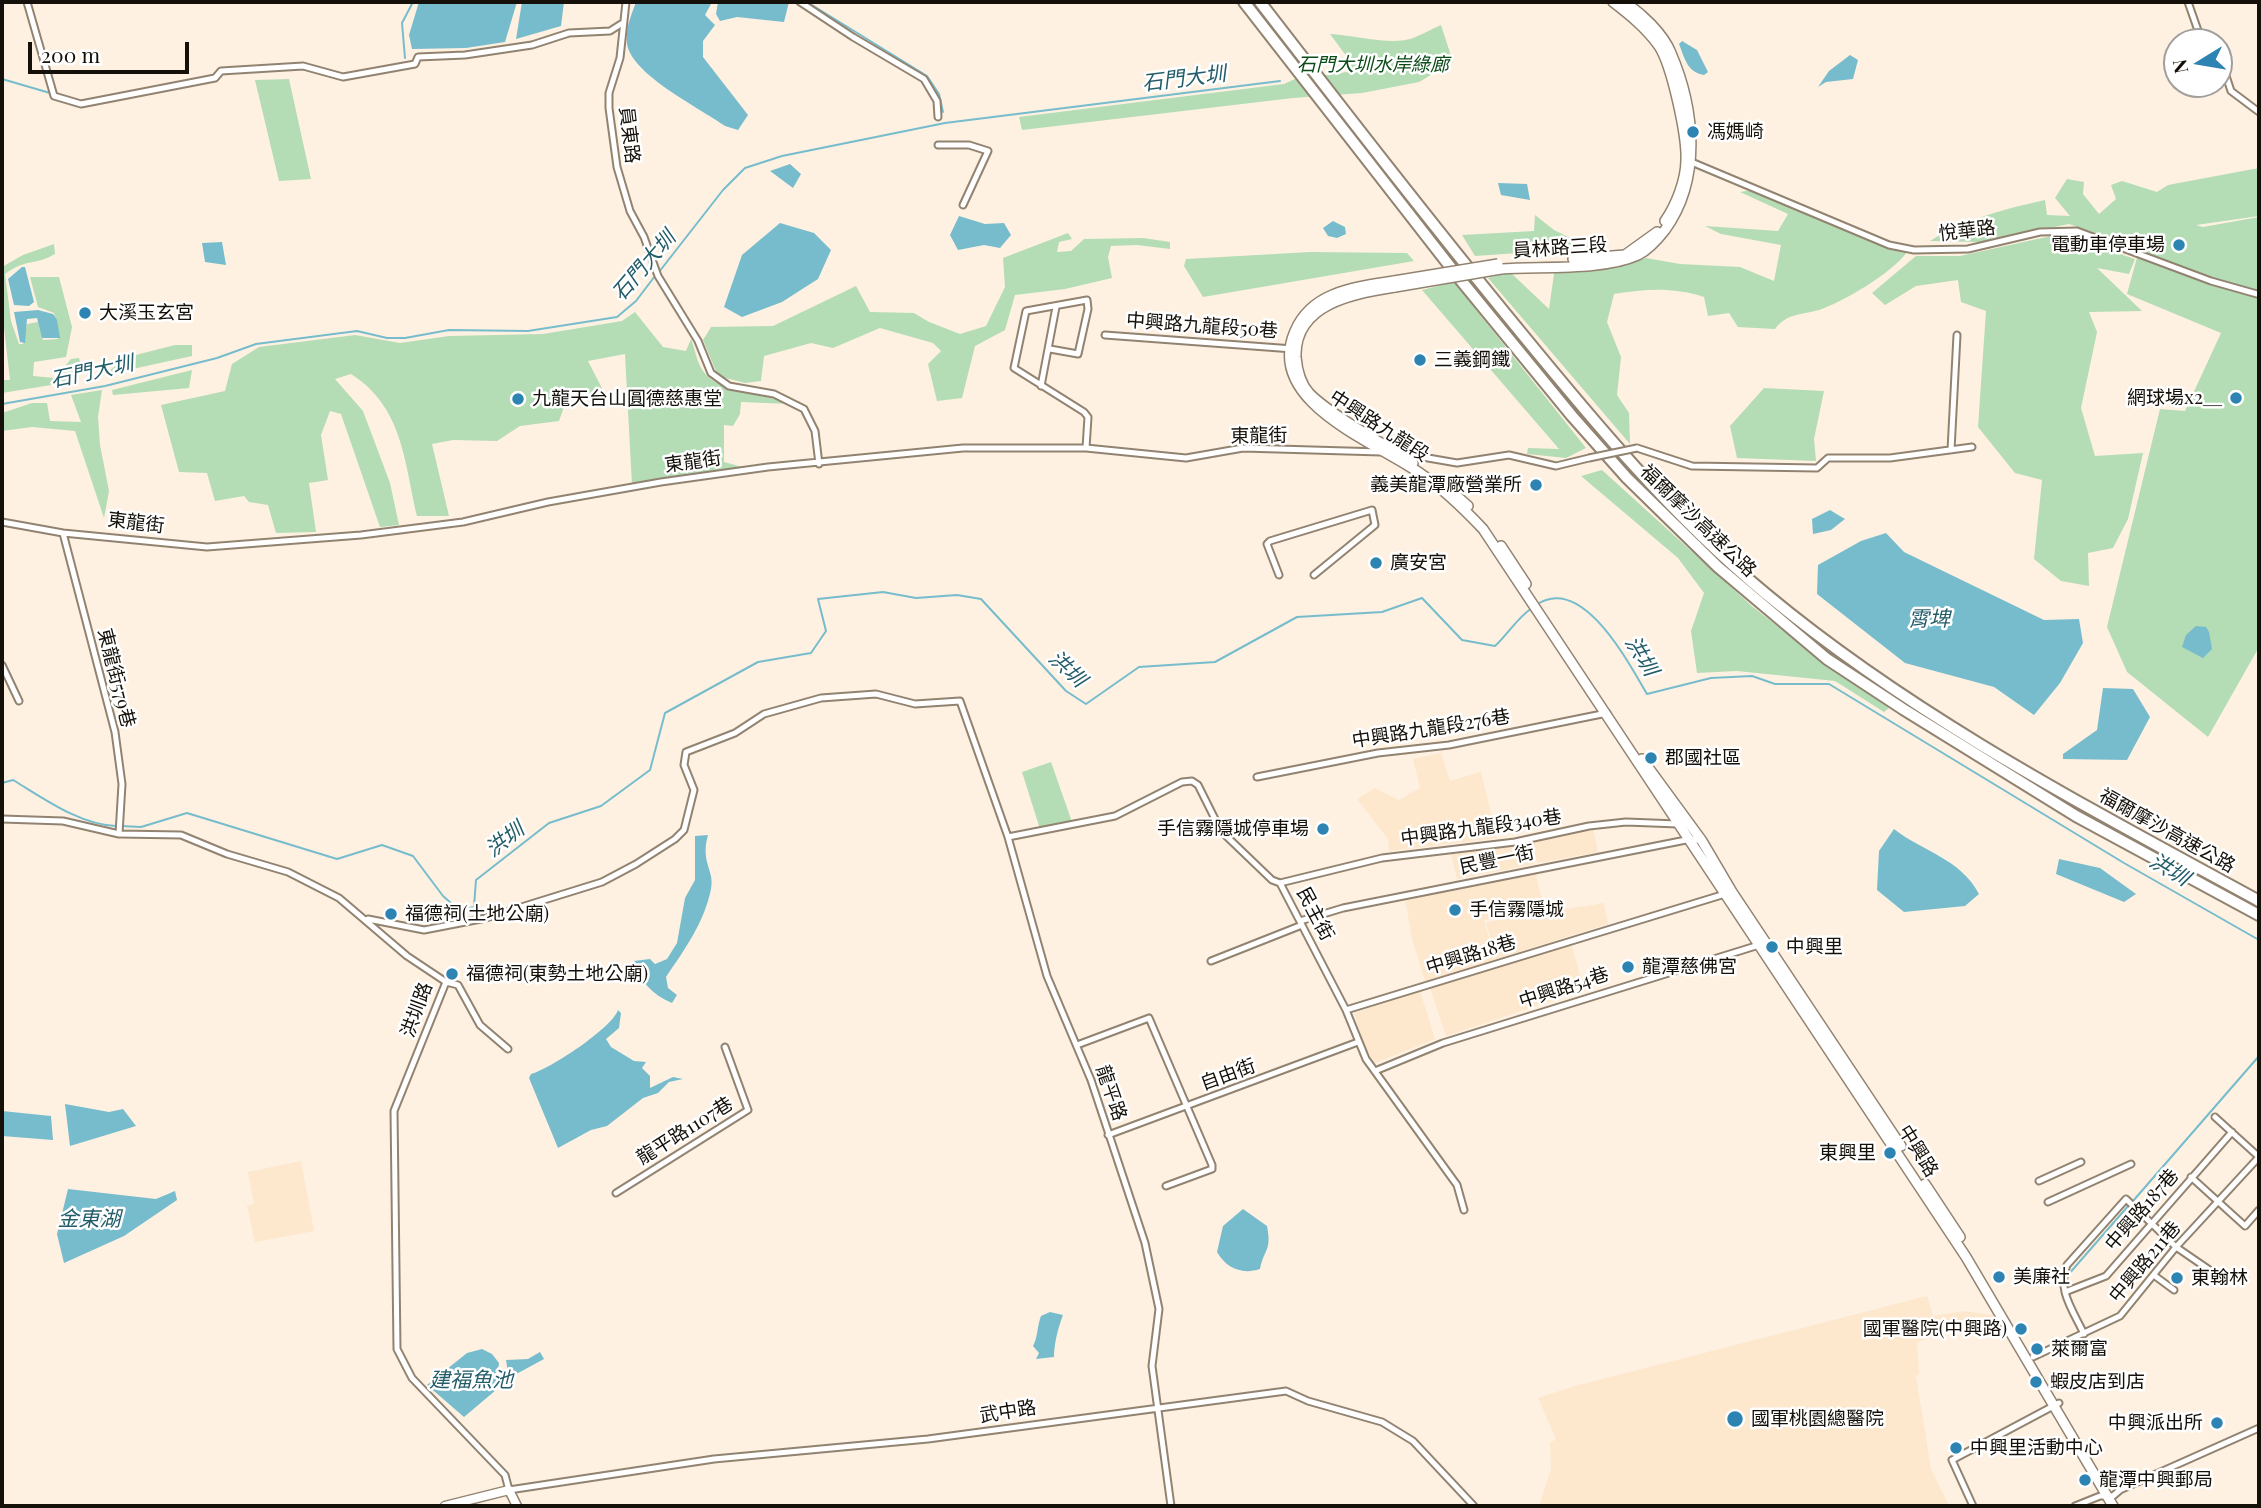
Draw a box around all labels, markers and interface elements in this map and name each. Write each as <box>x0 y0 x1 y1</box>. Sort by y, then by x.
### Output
scale bar <box>32 28 192 72</box>
north arrow <box>2163 28 2233 98</box>
text: 200 m <box>41 40 100 68</box>
park label: 石門大圳水岸綠廊 <box>1297 54 1449 76</box>
text: N <box>2165 57 2193 76</box>
water label: 石門大圳 <box>1141 61 1227 97</box>
street label: 員東路 <box>614 105 644 165</box>
place label: 馮媽崎 <box>1707 121 1764 143</box>
marker: 馮媽崎 <box>1685 124 1701 140</box>
street label: 悅華路 <box>1937 216 1997 246</box>
water label: 石門大圳 <box>607 226 681 306</box>
street label: 員林路三段 <box>1512 233 1608 263</box>
place label: 電動車停車場 <box>2051 234 2165 256</box>
marker: 電動車停車場 <box>2171 237 2187 253</box>
place label: 大溪玉玄宮 <box>99 302 194 324</box>
marker: 大溪玉玄宮 <box>77 305 93 321</box>
street label: 中興路九龍段50巷 <box>1125 309 1279 343</box>
place label: 三義鋼鐵 <box>1434 349 1510 371</box>
water label: 石門大圳 <box>48 351 136 393</box>
marker: 三義鋼鐵 <box>1412 352 1428 368</box>
street label: 中興路九龍段 <box>1325 385 1433 467</box>
place label: 網球場x2＿ <box>2127 387 2222 409</box>
place label: 九龍天台山圓德慈惠堂 <box>532 388 722 410</box>
marker: 網球場x2＿ <box>2228 390 2244 406</box>
marker: 九龍天台山圓德慈惠堂 <box>510 391 526 407</box>
street label: 東龍街 <box>1230 424 1288 448</box>
street label: 東龍街 <box>663 447 723 477</box>
street label: 福爾摩沙高速公路 <box>1635 460 1761 582</box>
place label: 義美龍潭廠營業所 <box>1370 474 1522 496</box>
marker: 義美龍潭廠營業所 <box>1528 477 1544 493</box>
street label: 東龍街 <box>106 508 166 538</box>
place label: 廣安宮 <box>1390 552 1447 574</box>
marker: 廣安宮 <box>1368 555 1384 571</box>
water label: 霄埤 <box>1908 606 1950 632</box>
street label: 東龍街579巷 <box>93 626 139 730</box>
water label: 洪圳 <box>1619 632 1663 680</box>
water label: 洪圳 <box>1043 645 1091 693</box>
street label: 中興路九龍段276巷 <box>1350 705 1512 753</box>
place label: 郡國社區 <box>1665 747 1741 769</box>
marker: 郡國社區 <box>1643 750 1659 766</box>
street label: 福爾摩沙高速公路 <box>2095 784 2239 878</box>
street label: 中興路九龍段340巷 <box>1399 805 1563 851</box>
water label: 洪圳 <box>481 817 529 863</box>
place label: 手信霧隱城停車場 <box>1157 818 1309 840</box>
marker: 手信霧隱城停車場 <box>1315 821 1331 837</box>
street label: 民豐一街 <box>1457 841 1537 879</box>
water label: 洪圳 <box>2145 848 2193 892</box>
street label: 民主街 <box>1292 883 1338 945</box>
place label: 手信霧隱城 <box>1469 899 1564 921</box>
marker: 手信霧隱城 <box>1447 902 1463 918</box>
place label: 福德祠(土地公廟) <box>405 903 549 925</box>
marker: 福德祠(土地公廟) <box>383 906 399 922</box>
street label: 中興路18巷 <box>1423 931 1519 979</box>
place label: 中興里 <box>1786 936 1843 958</box>
marker: 中興里 <box>1764 939 1780 955</box>
place label: 龍潭慈佛宮 <box>1642 956 1737 978</box>
marker: 龍潭慈佛宮 <box>1620 959 1636 975</box>
place label: 福德祠(東勢土地公廟) <box>466 963 648 985</box>
street label: 中興路54巷 <box>1516 963 1612 1013</box>
marker: 福德祠(東勢土地公廟) <box>444 966 460 982</box>
street label: 洪圳路 <box>397 979 437 1041</box>
street label: 自由街 <box>1197 1055 1259 1095</box>
street label: 龍平路 <box>1091 1062 1131 1124</box>
street label: 龍平路1107巷 <box>633 1092 737 1170</box>
street label: 中興路 <box>1893 1121 1943 1181</box>
place label: 東興里 <box>1819 1142 1876 1164</box>
marker: 東興里 <box>1882 1145 1898 1161</box>
street label: 中興路187巷 <box>2100 1165 2184 1255</box>
water label: 金東湖 <box>58 1206 120 1232</box>
street label: 中興路211巷 <box>2104 1217 2186 1307</box>
place label: 美廉社 <box>2013 1266 2070 1288</box>
place label: 東翰林 <box>2191 1267 2248 1289</box>
marker: 美廉社 <box>1991 1269 2007 1285</box>
marker: 東翰林 <box>2169 1270 2185 1286</box>
place label: 國軍醫院(中興路) <box>1863 1318 2007 1340</box>
marker: 國軍醫院(中興路) <box>2013 1321 2029 1337</box>
place label: 萊爾富 <box>2051 1338 2108 1360</box>
marker: 萊爾富 <box>2029 1341 2045 1357</box>
water label: 建福魚池 <box>429 1367 513 1393</box>
place label: 蝦皮店到店 <box>2050 1371 2145 1393</box>
marker: 蝦皮店到店 <box>2028 1374 2044 1390</box>
street label: 武中路 <box>978 1396 1038 1428</box>
place label: 國軍桃園總醫院 <box>1751 1408 1884 1430</box>
marker: 國軍桃園總醫院 <box>1725 1409 1745 1429</box>
place label: 中興派出所 <box>2108 1412 2203 1434</box>
marker: 中興派出所 <box>2209 1415 2225 1431</box>
place label: 中興里活動中心 <box>1970 1437 2103 1459</box>
marker: 中興里活動中心 <box>1948 1440 1964 1456</box>
place label: 龍潭中興郵局 <box>2099 1469 2213 1491</box>
marker: 龍潭中興郵局 <box>2077 1472 2093 1488</box>

